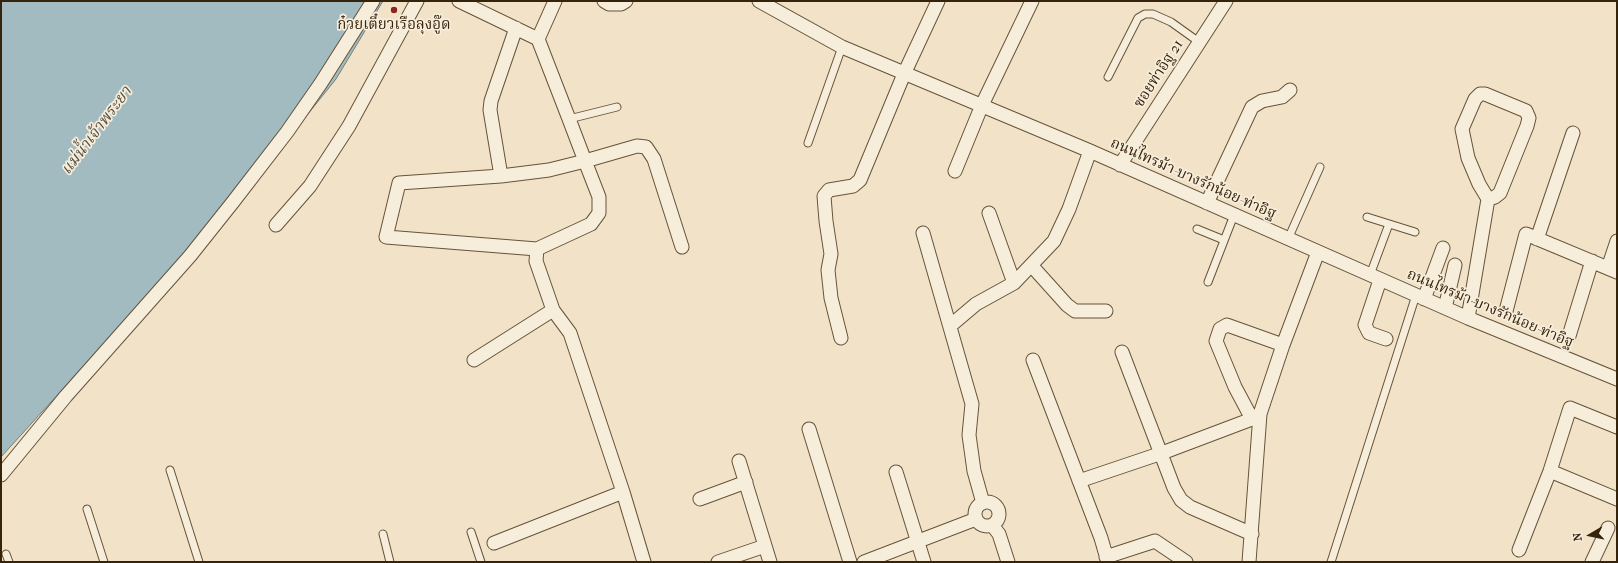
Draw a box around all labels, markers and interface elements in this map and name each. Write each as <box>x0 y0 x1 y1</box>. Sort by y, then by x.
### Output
marker: ก๋วยเตี๋ยวเรือลุงอู๊ด <box>389 5 399 15</box>
place label: ก๋วยเตี๋ยวเรือลุงอู๊ด <box>337 16 451 34</box>
street label: ซอยท่าอิฐ 21 <box>1130 37 1188 111</box>
water label: แม่น้ำเจ้าพระยา <box>58 83 136 179</box>
street label: ถนนไทรม้า-บางรักน้อย-ท่าอิฐ <box>1107 134 1279 224</box>
street label: ถนนไทรม้า-บางรักน้อย-ท่าอิฐ <box>1404 266 1576 352</box>
north arrow <box>1570 515 1610 555</box>
text: N <box>1571 532 1585 542</box>

